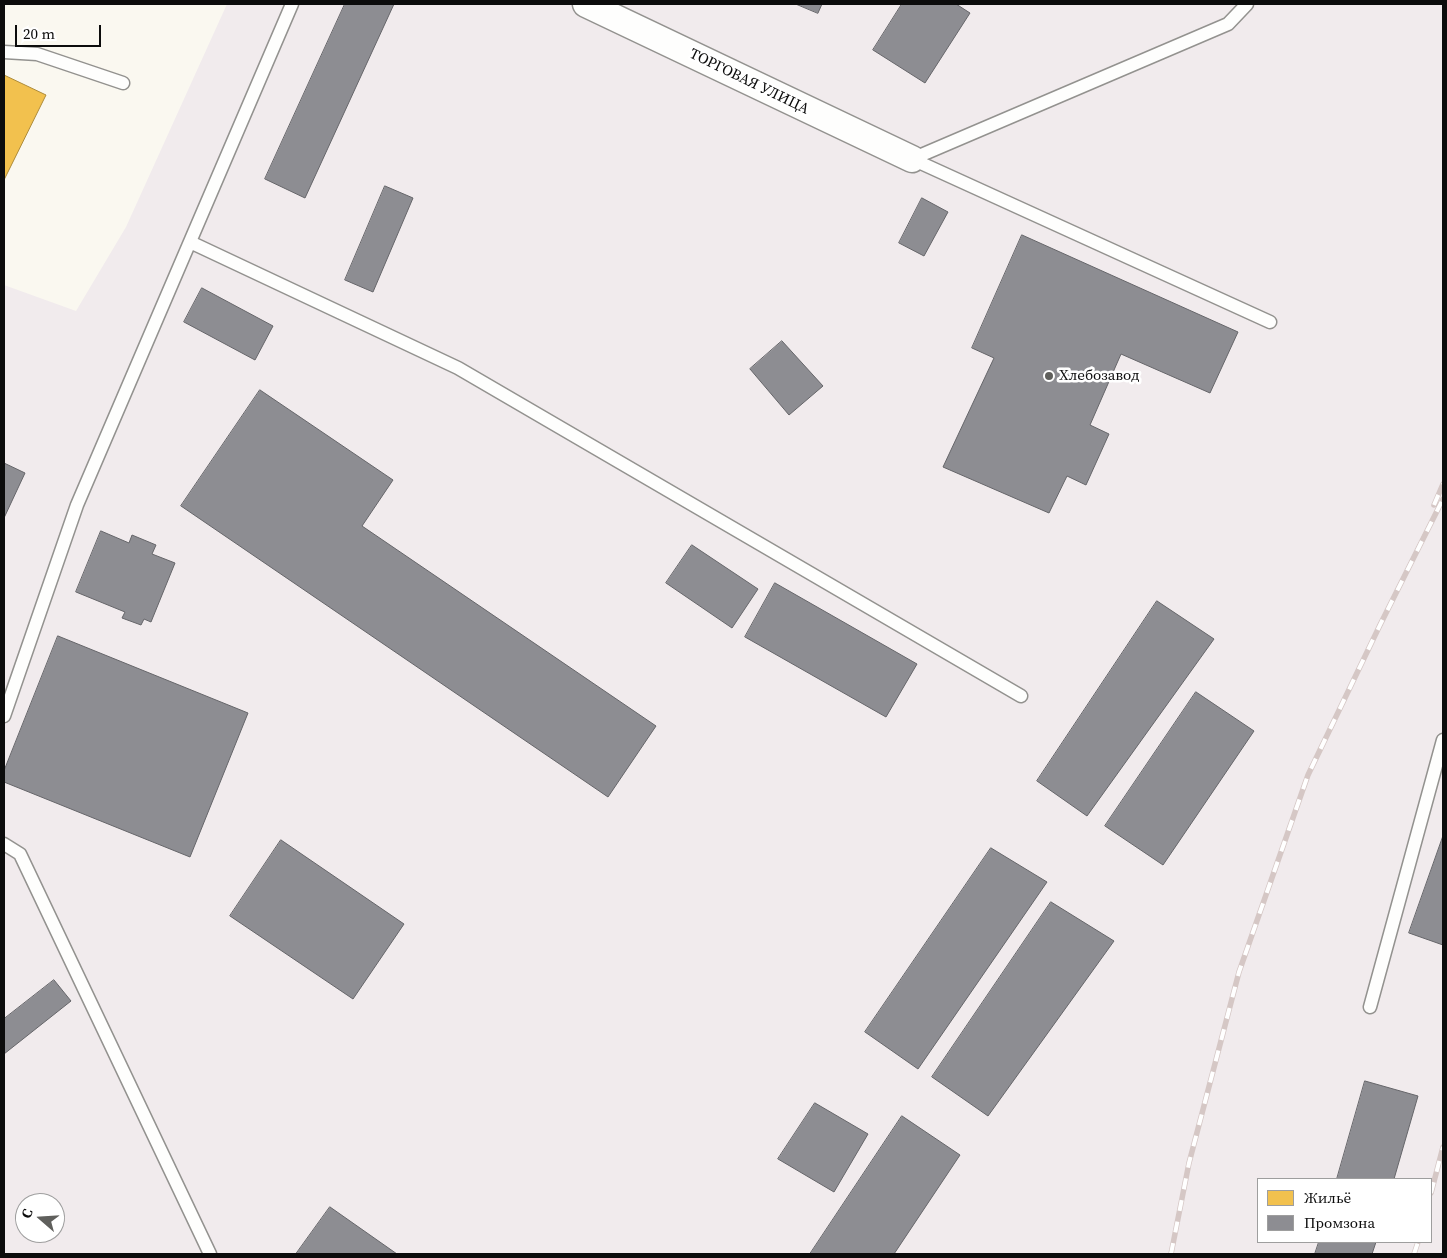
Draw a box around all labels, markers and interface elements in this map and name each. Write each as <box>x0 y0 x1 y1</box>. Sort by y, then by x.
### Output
scale bar <box>18 15 104 47</box>
text: 20 m <box>23 23 55 44</box>
street label: ТОРГОВАЯ УЛИЦА <box>686 45 812 119</box>
place label: Хлебозавод <box>1059 367 1139 385</box>
marker: Хлебозавод <box>1043 370 1055 382</box>
legend <box>1257 1178 1432 1243</box>
text: Жильё <box>1304 1187 1351 1208</box>
north arrow <box>15 1193 65 1243</box>
text: С <box>16 1206 38 1221</box>
text: Промзона <box>1304 1212 1375 1233</box>

